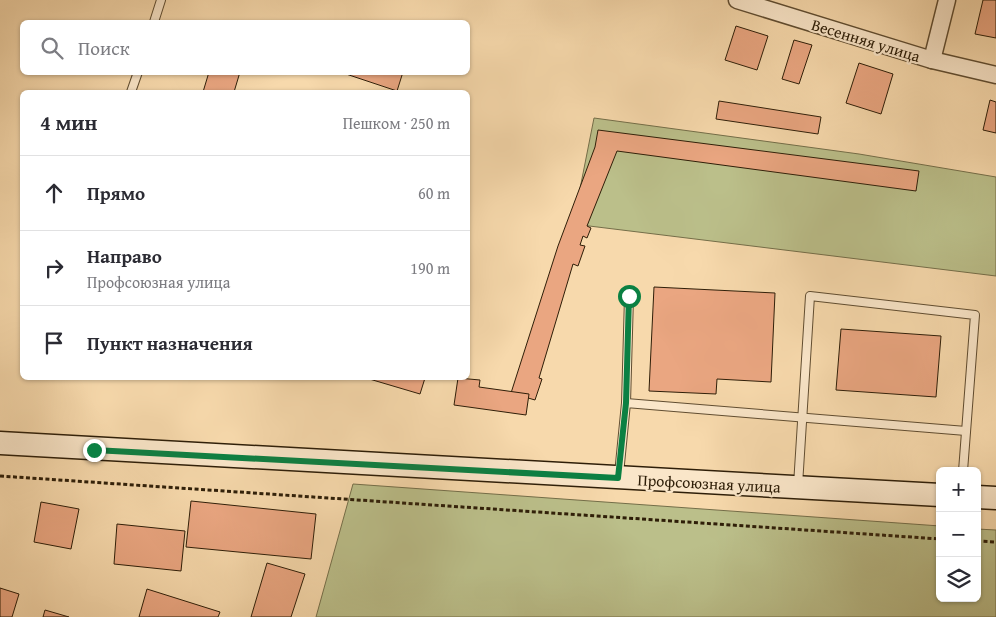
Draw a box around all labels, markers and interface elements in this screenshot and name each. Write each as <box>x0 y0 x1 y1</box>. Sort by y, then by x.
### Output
street label: Весенняя улица <box>809 12 924 68</box>
search box <box>20 20 470 75</box>
icon: search <box>38 34 66 62</box>
text: Поиск <box>78 34 130 62</box>
text: 4 мин <box>40 107 97 138</box>
text: Пешком · 250 m <box>343 111 450 135</box>
icon: ahead <box>40 179 68 207</box>
text: Прямо <box>87 179 145 207</box>
text: 60 m <box>418 181 450 205</box>
text: Направо <box>87 242 162 270</box>
icon: right <box>40 254 68 282</box>
text: 190 m <box>410 256 450 280</box>
text: Профсоюзная улица <box>87 270 230 294</box>
route start <box>618 285 641 308</box>
icon: arrive <box>40 329 68 357</box>
text: Пункт назначения <box>87 329 253 357</box>
route end <box>83 439 106 462</box>
street label: Профсоюзная улица <box>637 467 782 499</box>
map controls <box>936 467 981 602</box>
button: + <box>936 467 981 512</box>
button: − <box>936 512 981 557</box>
button: layers <box>936 557 981 602</box>

